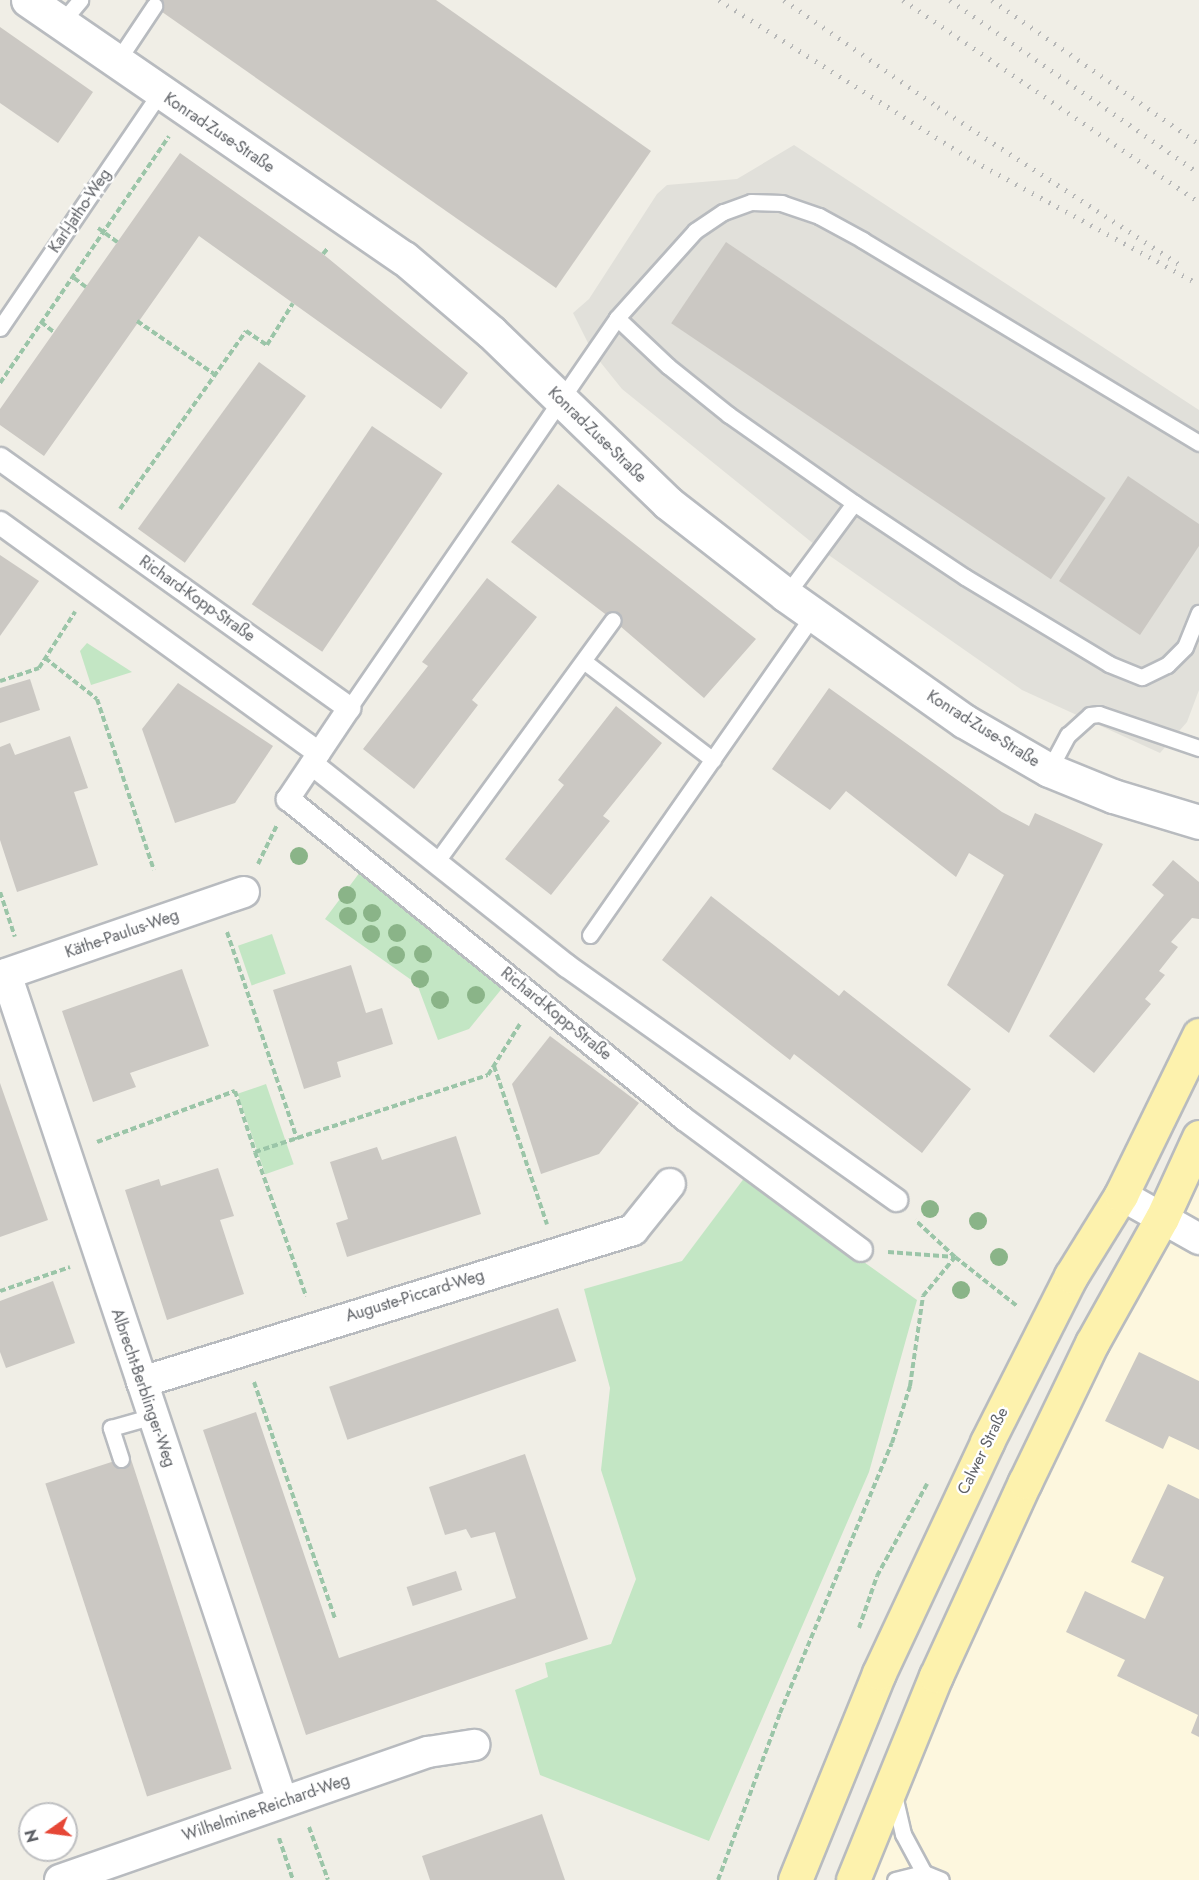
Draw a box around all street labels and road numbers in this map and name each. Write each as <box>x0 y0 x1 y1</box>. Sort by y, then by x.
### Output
street label: Konrad-Zuse-Straße <box>160 89 278 177</box>
street label: Karl-Jatho-Weg <box>45 165 115 257</box>
street label: Konrad-Zuse-Straße <box>544 383 650 487</box>
street label: Richard-Kopp-Straße <box>135 552 259 646</box>
street label: Konrad-Zuse-Straße <box>923 687 1043 771</box>
street label: Käthe-Paulus-Weg <box>63 906 181 962</box>
street label: Richard-Kopp-Straße <box>497 963 615 1065</box>
street label: Auguste-Piccard-Weg <box>343 1266 487 1326</box>
street label: Albrecht-Berblinger-Weg <box>107 1306 179 1470</box>
street label: Calwer Straße <box>954 1404 1012 1498</box>
street label: Wilhelmine-Reichard-Weg <box>180 1770 352 1846</box>

